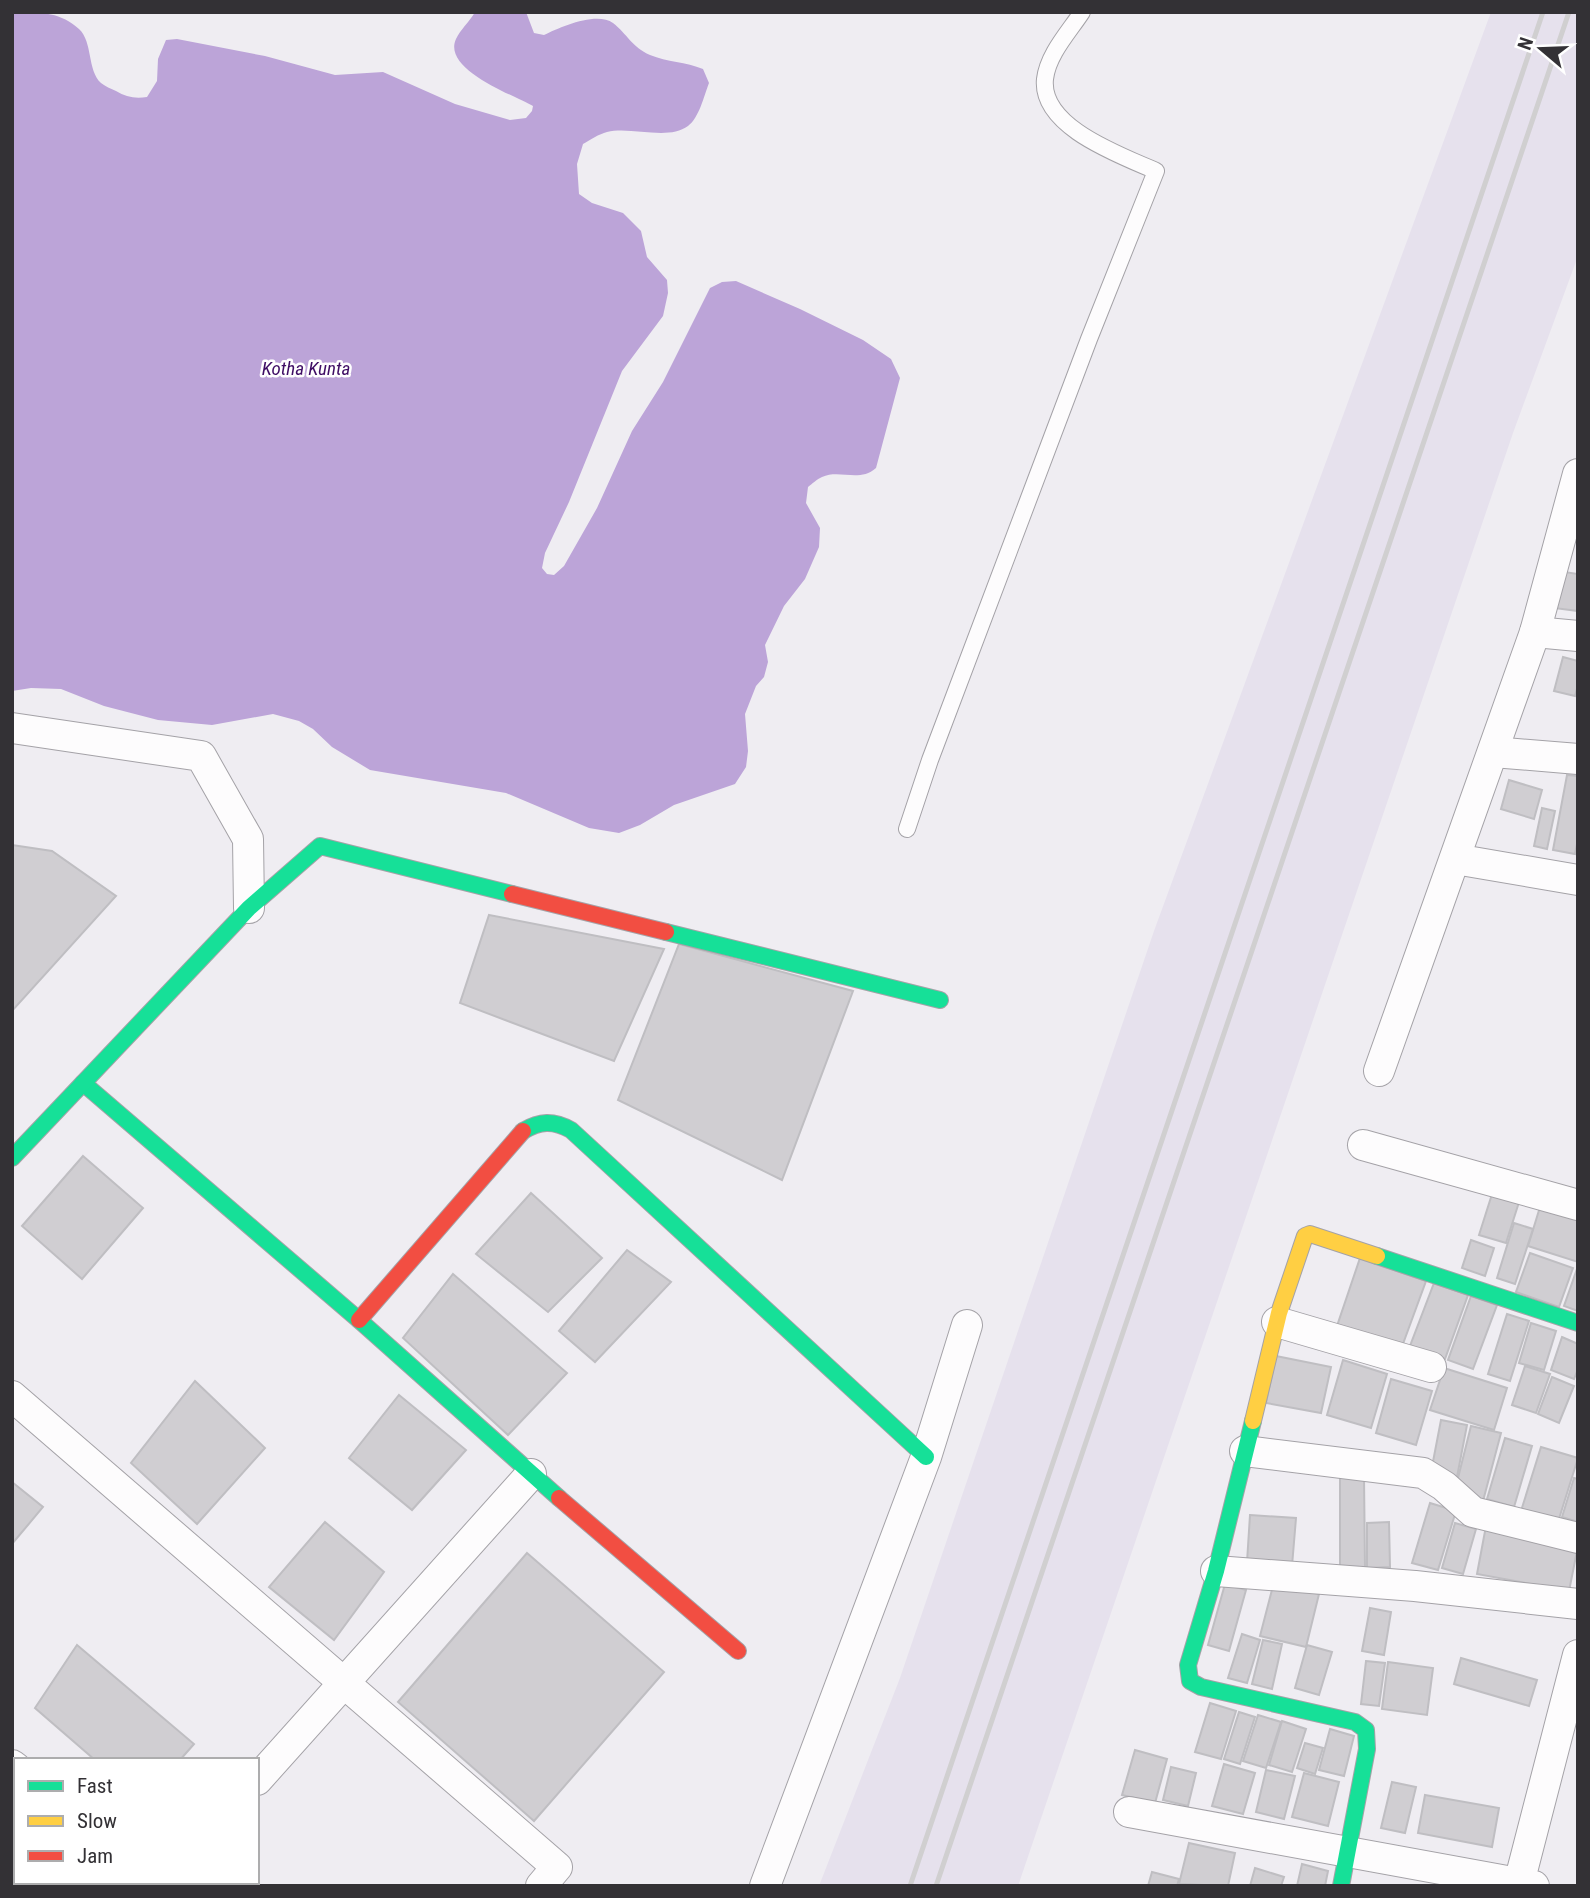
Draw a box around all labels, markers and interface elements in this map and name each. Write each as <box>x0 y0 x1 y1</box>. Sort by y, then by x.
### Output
north arrow <box>1506 14 1576 84</box>
text: N <box>1513 34 1538 53</box>
water label: Kotha Kunta <box>262 357 350 380</box>
legend <box>14 1758 259 1884</box>
text: Fast <box>77 1774 113 1798</box>
text: Slow <box>77 1809 117 1833</box>
text: Jam <box>77 1844 113 1868</box>

